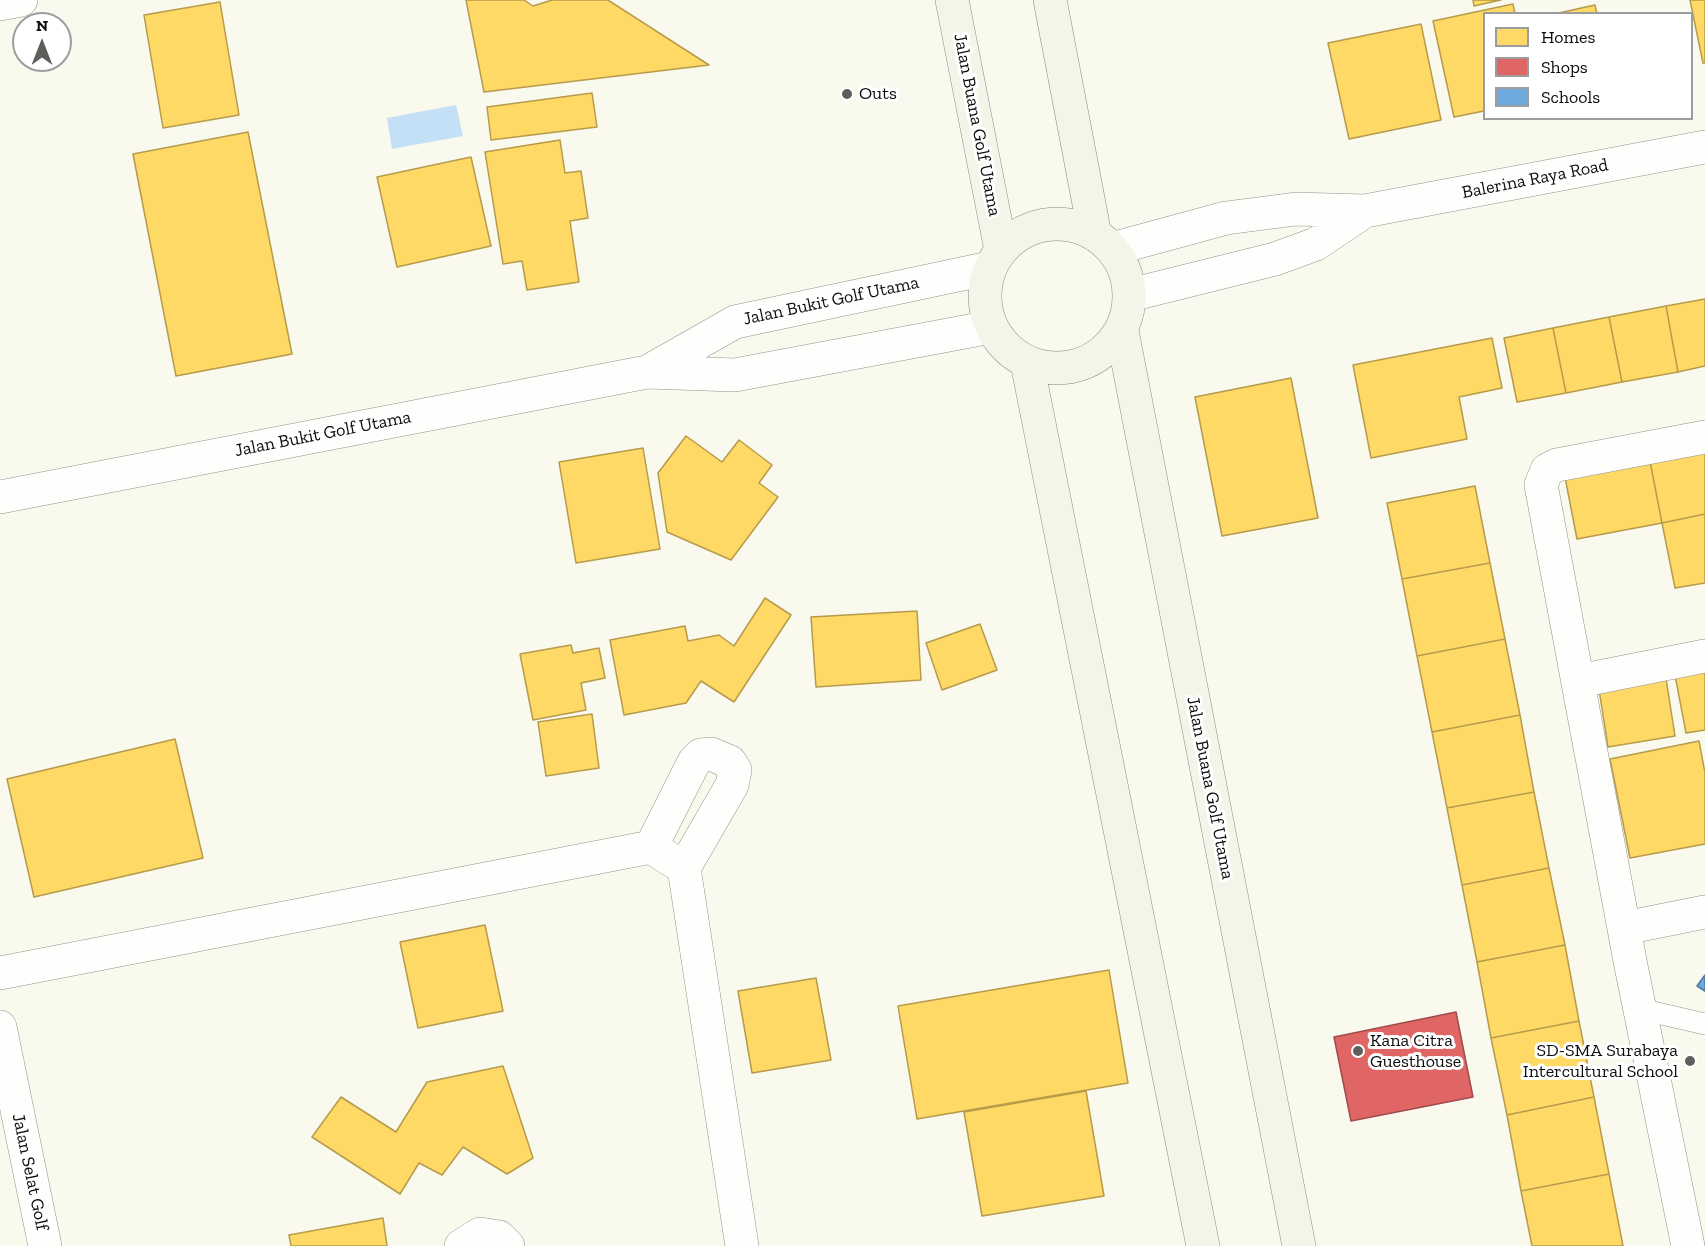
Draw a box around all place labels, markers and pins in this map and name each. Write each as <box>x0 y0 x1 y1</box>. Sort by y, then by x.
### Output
place label: Outs <box>859 83 897 105</box>
marker: Outs <box>840 87 854 101</box>
place label: Kana Citra Guesthouse <box>1370 1030 1461 1072</box>
place label: SD-SMA Surabaya Intercultural School <box>1523 1040 1678 1082</box>
marker: Kana Citra Guesthouse <box>1351 1044 1365 1058</box>
marker: SD-SMA Surabaya Intercultural School <box>1683 1054 1697 1068</box>

